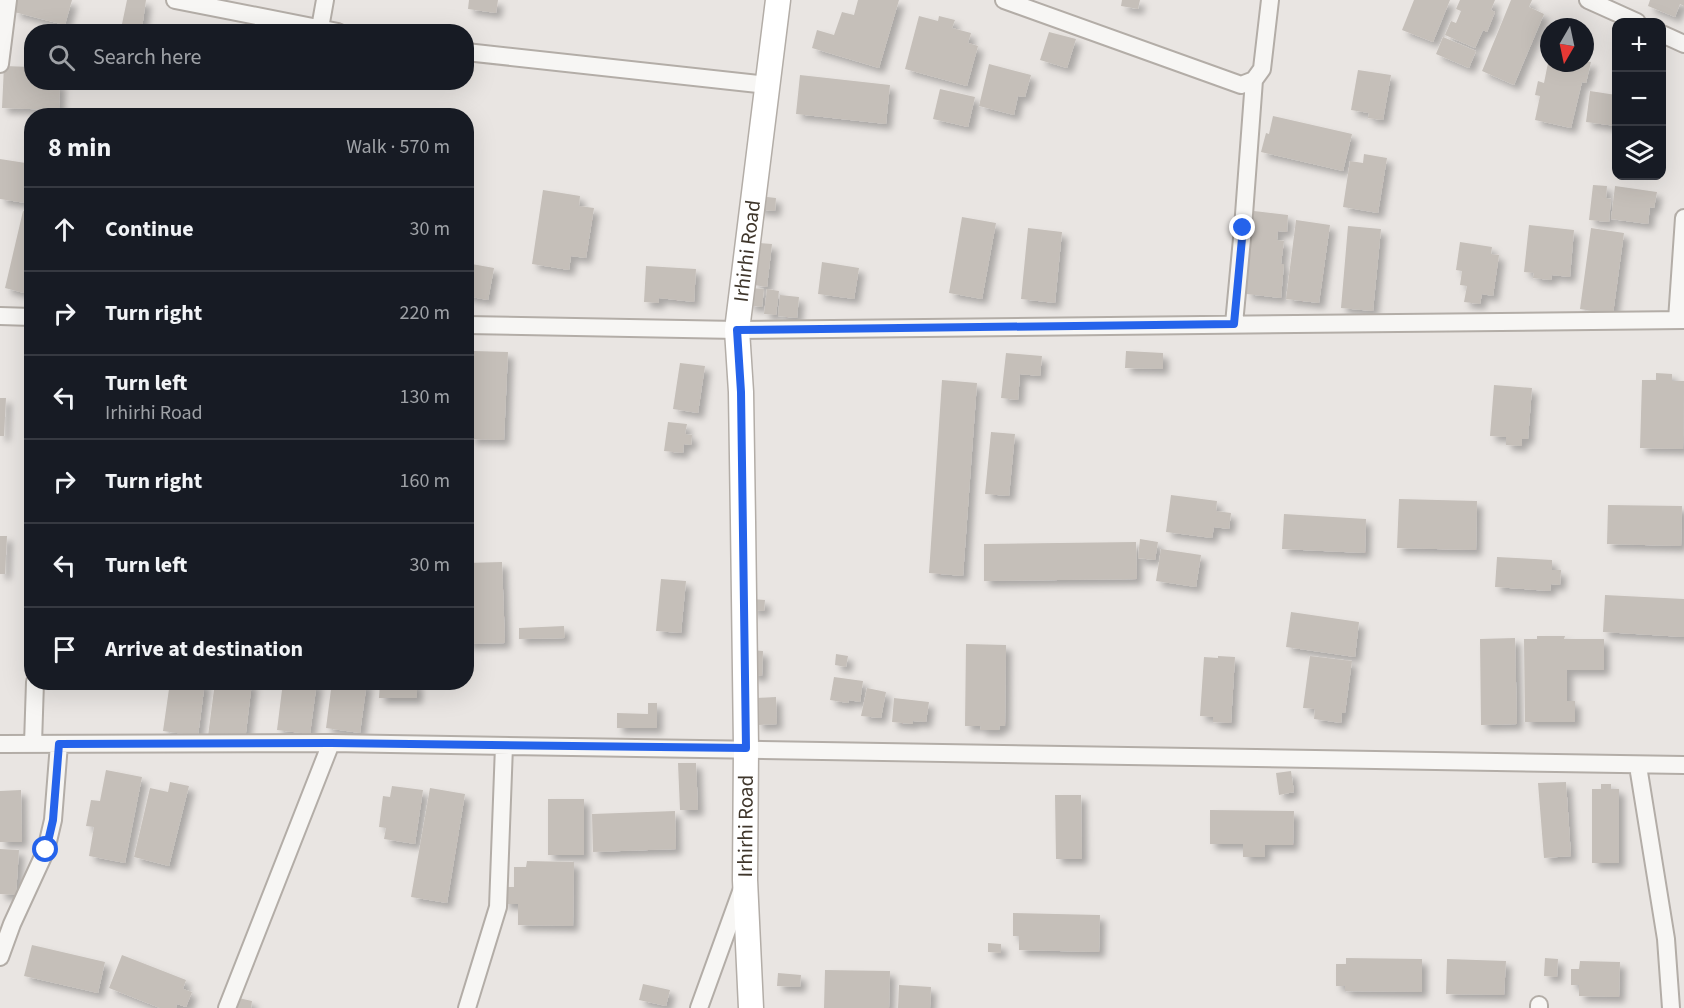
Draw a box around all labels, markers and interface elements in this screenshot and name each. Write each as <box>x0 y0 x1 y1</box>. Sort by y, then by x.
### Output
north arrow <box>1540 18 1594 72</box>
map controls <box>1612 18 1666 180</box>
button: + <box>1612 18 1666 72</box>
search box <box>24 24 474 90</box>
icon: search <box>45 41 78 74</box>
text: Search here <box>93 41 201 73</box>
button: − <box>1612 72 1666 126</box>
button: layers <box>1612 126 1666 180</box>
text: 8 min <box>48 129 111 166</box>
text: Walk · 570 m <box>346 133 450 161</box>
street label: Irhirhi Road <box>726 198 768 304</box>
icon: ahead <box>48 213 81 246</box>
text: Continue <box>105 213 194 245</box>
route end <box>1229 214 1255 240</box>
text: 30 m <box>410 215 450 243</box>
icon: right <box>48 297 81 330</box>
text: Turn right <box>105 297 202 329</box>
text: 220 m <box>400 299 450 327</box>
text: Turn left <box>105 367 187 399</box>
icon: left <box>48 381 81 414</box>
text: 130 m <box>400 383 450 411</box>
text: Irhirhi Road <box>105 399 203 427</box>
icon: right <box>48 465 81 498</box>
text: Turn right <box>105 465 202 497</box>
text: 160 m <box>400 467 450 495</box>
icon: left <box>48 549 81 582</box>
text: Turn left <box>105 549 187 581</box>
text: 30 m <box>410 551 450 579</box>
icon: arrive <box>48 633 81 666</box>
text: Arrive at destination <box>105 633 303 665</box>
street label: Irhirhi Road <box>730 775 761 878</box>
route start <box>32 836 58 862</box>

